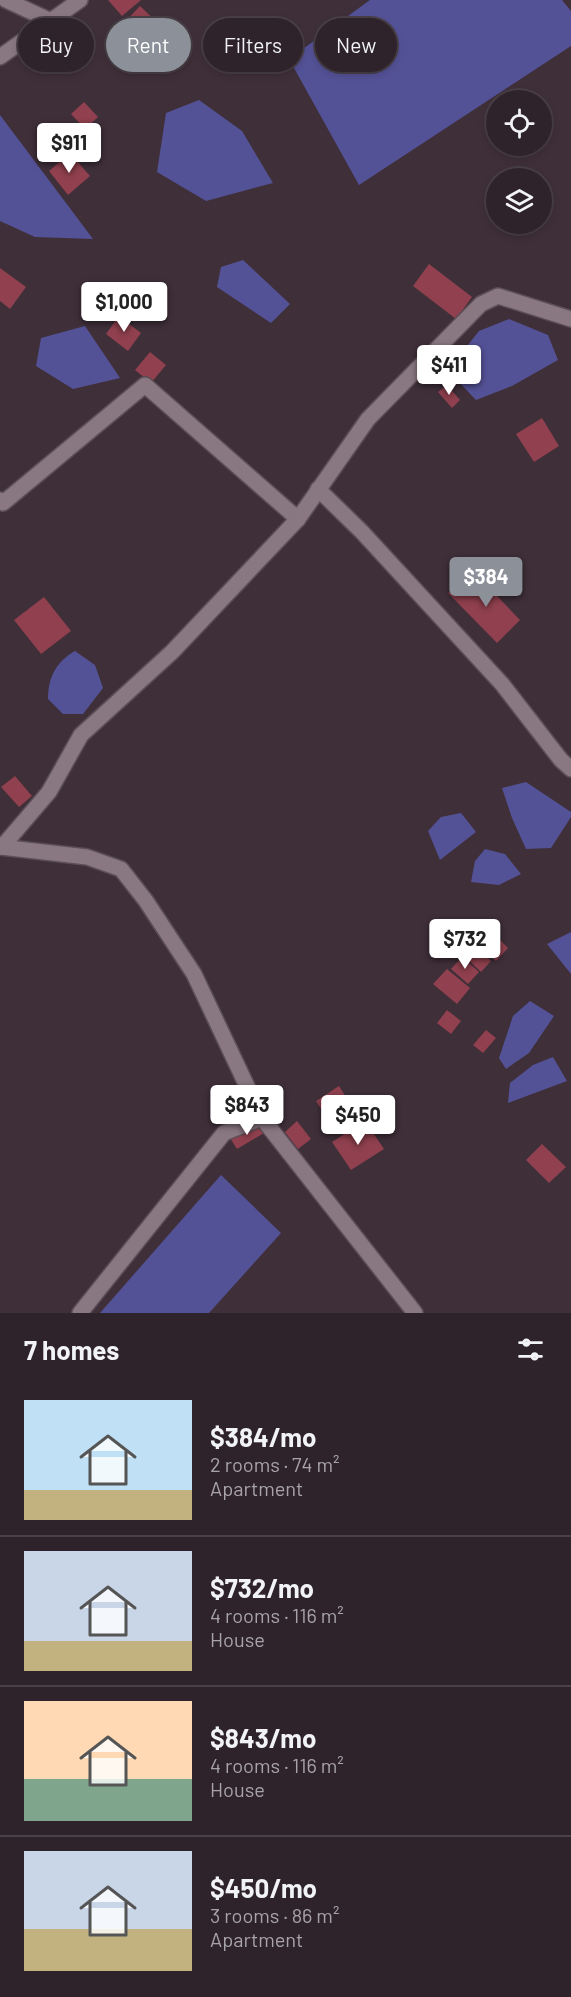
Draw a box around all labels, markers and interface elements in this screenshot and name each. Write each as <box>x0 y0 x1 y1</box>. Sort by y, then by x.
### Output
chip: Buy <box>18 18 94 72</box>
chip: Rent <box>106 18 191 72</box>
chip: Filters <box>203 18 303 72</box>
chip: New <box>315 18 397 72</box>
map controls <box>486 90 552 234</box>
button: locate <box>486 90 552 156</box>
pin: $911 <box>33 123 105 174</box>
text: $911 <box>51 130 87 154</box>
button: layers <box>486 168 552 234</box>
pin: $1,000 <box>75 282 173 333</box>
text: $1,000 <box>95 289 153 313</box>
pin: $411 <box>413 345 485 396</box>
text: $411 <box>431 352 467 376</box>
pin: $384 <box>450 557 522 608</box>
text: $384 <box>463 564 509 588</box>
pin: $732 <box>429 919 501 970</box>
text: $732 <box>443 926 487 950</box>
pin: $843 <box>211 1085 283 1136</box>
text: $843 <box>224 1092 270 1116</box>
pin: $450 <box>322 1095 394 1146</box>
text: $450 <box>335 1102 381 1126</box>
icon: filters <box>514 1333 547 1366</box>
text: 7 homes <box>24 1334 119 1365</box>
text: $384/mo <box>210 1421 316 1452</box>
icon: home <box>72 1424 144 1496</box>
text: 2 rooms · 74 m² <box>210 1452 340 1476</box>
text: Apartment <box>210 1476 303 1500</box>
text: $732/mo <box>210 1572 314 1603</box>
icon: home <box>72 1575 144 1647</box>
text: 4 rooms · 116 m² <box>210 1603 344 1627</box>
text: House <box>210 1627 265 1651</box>
text: $843/mo <box>210 1722 316 1753</box>
icon: home <box>72 1725 144 1797</box>
text: 4 rooms · 116 m² <box>210 1753 344 1777</box>
text: House <box>210 1777 265 1801</box>
text: $450/mo <box>210 1872 317 1903</box>
icon: home <box>72 1875 144 1947</box>
text: 3 rooms · 86 m² <box>210 1903 339 1927</box>
text: Apartment <box>210 1927 303 1951</box>

